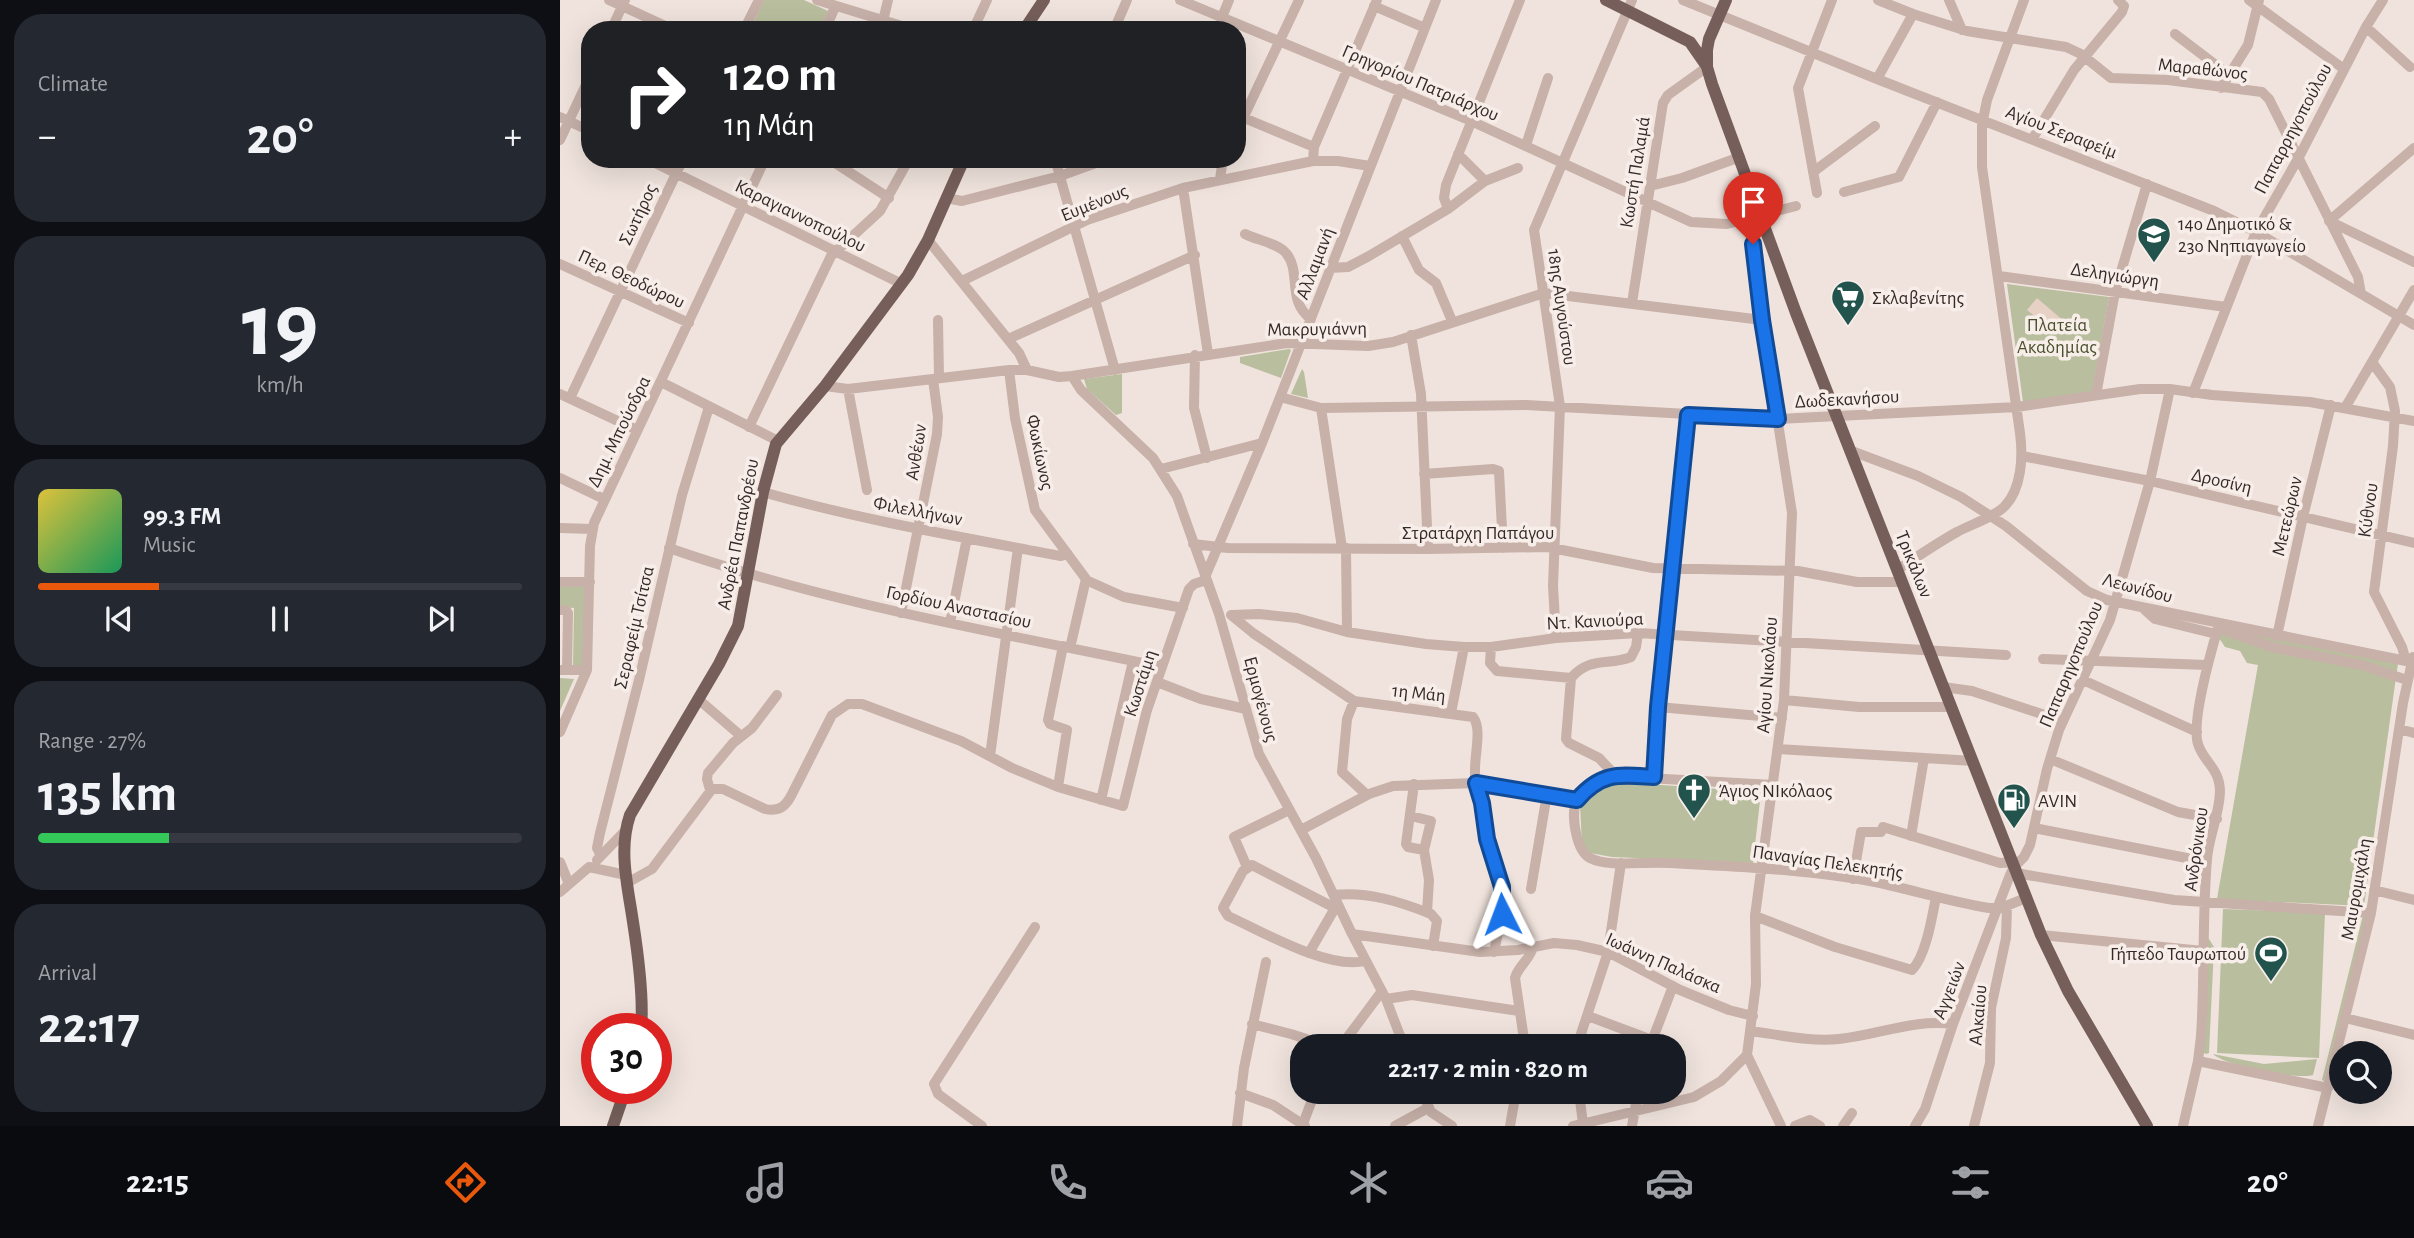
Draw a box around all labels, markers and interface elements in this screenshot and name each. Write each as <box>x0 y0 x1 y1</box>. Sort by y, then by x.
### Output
street label: Γρηγορίου Πατριάρχου <box>1339 42 1502 125</box>
icon: right <box>609 49 700 140</box>
text: 120 m <box>724 51 837 100</box>
street label: Μαραθώνος <box>2157 55 2249 84</box>
street label: Παπαρρηγοπούλου <box>2251 60 2336 197</box>
text: Climate <box>38 73 108 96</box>
street label: Αγίου Σεραφείμ <box>2003 102 2120 162</box>
text: 1η Μάη <box>724 109 814 141</box>
text: 20° <box>247 111 313 163</box>
street label: Κωστή Παλαμά <box>1617 115 1654 229</box>
text: − <box>38 118 56 156</box>
text: + <box>504 118 522 156</box>
pin <box>1723 172 1783 244</box>
street label: Καραγιαννοπούλου <box>732 176 869 256</box>
street label: Σωτήρος <box>616 181 661 248</box>
street label: Ευμένους <box>1058 181 1131 225</box>
icon: arrive <box>1734 183 1772 221</box>
school or university icon: 14ο Δημοτικό & 23ο Νηπιαγωγείο <box>2135 215 2173 264</box>
place label: 14ο Δημοτικό & 23ο Νηπιαγωγείο <box>2178 215 2306 256</box>
street label: Αλλαμανή <box>1293 225 1338 302</box>
street label: Περ. Θεοδώρου <box>575 246 688 312</box>
street label: 18ης Αυγούστου <box>1544 248 1579 367</box>
street label: Δεληγιώργη <box>2069 260 2160 291</box>
supermarket icon: Σκλαβενίτης <box>1829 278 1867 327</box>
text: 19 <box>242 281 318 372</box>
place label: Σκλαβενίτης <box>1872 289 1964 308</box>
park label: Πλατεία Ακαδημίας <box>2017 316 2097 357</box>
street label: Μακρυγιάννη <box>1267 319 1367 340</box>
street label: Δημ. Μπούσδρα <box>584 373 654 490</box>
text: km/h <box>256 374 304 397</box>
street label: Δωδεκανήσου <box>1794 387 1900 412</box>
street label: Φωκίωνος <box>1022 413 1057 492</box>
street label: Ανθέων <box>903 423 930 482</box>
street label: Ανδρέα Παπανδρέου <box>715 457 762 611</box>
street label: Δροσίνη <box>2189 465 2254 498</box>
street label: Μετεώρων <box>2269 475 2306 558</box>
street label: Κύθνου <box>2355 482 2382 539</box>
street label: Φιλελλήνων <box>872 494 964 529</box>
text: 99.3 FM <box>143 503 222 529</box>
street label: Στρατάρχη Παπάγου <box>1402 524 1554 543</box>
street label: Τρικάλων <box>1892 528 1936 601</box>
text: Music <box>143 534 195 557</box>
street label: Σεραφείμ Τσίτσα <box>611 564 658 691</box>
street label: Λεωνίδου <box>2101 570 2175 607</box>
street label: Γορδίου Αναστασίου <box>884 583 1033 632</box>
street label: Παπαρηγοπούλου <box>2036 599 2107 731</box>
icon: previous <box>100 600 138 638</box>
icon: pause <box>261 600 299 638</box>
icon: next <box>422 600 460 638</box>
street label: Ντ. Κανιούρα <box>1546 609 1644 634</box>
street label: Αγίου Νικολάου <box>1754 616 1781 734</box>
street label: Κωστάμη <box>1121 648 1160 719</box>
street label: Ερμογένους <box>1240 655 1281 744</box>
street label: 1η Μάη <box>1391 681 1447 706</box>
text: Range · 27% <box>38 730 146 753</box>
text: 135 km <box>38 768 177 820</box>
church icon: Άγιος ΝΙκόλαος <box>1675 771 1713 820</box>
fuel station icon: AVIN <box>1995 781 2033 830</box>
place label: Άγιος ΝΙκόλαος <box>1718 782 1832 801</box>
place label: AVIN <box>2038 792 2077 811</box>
street label: Ανδρόνικου <box>2181 806 2212 893</box>
street label: Μαυρομιχάλη <box>2338 837 2375 942</box>
street label: Παναγίας Πελεκητής <box>1751 842 1904 882</box>
position arrow <box>1465 877 1539 951</box>
street label: Ιωάννη Παλάσκα <box>1603 929 1724 997</box>
sports icon: Γήπεδο Ταυρωπού <box>2252 934 2290 983</box>
place label: Γήπεδο Ταυρωπού <box>2110 945 2246 964</box>
street label: Αγγειών <box>1930 959 1969 1022</box>
text: Arrival <box>38 962 97 985</box>
street label: Αλκαίου <box>1966 984 1991 1046</box>
text: 22:17 <box>38 1000 140 1052</box>
speed limit sign: 30 <box>581 1013 672 1104</box>
map controls <box>2329 1041 2392 1104</box>
button: search <box>2329 1041 2392 1104</box>
text: 22:17 · 2 min · 820 m <box>1388 1056 1588 1082</box>
icon: directions <box>441 1158 490 1207</box>
icon: music <box>742 1158 791 1207</box>
icon: phone <box>1043 1158 1092 1207</box>
icon: climate <box>1344 1158 1393 1207</box>
icon: car <box>1645 1158 1694 1207</box>
icon: filters <box>1946 1158 1995 1207</box>
text: 22:15 <box>126 1166 189 1198</box>
text: 20° <box>2247 1166 2288 1198</box>

